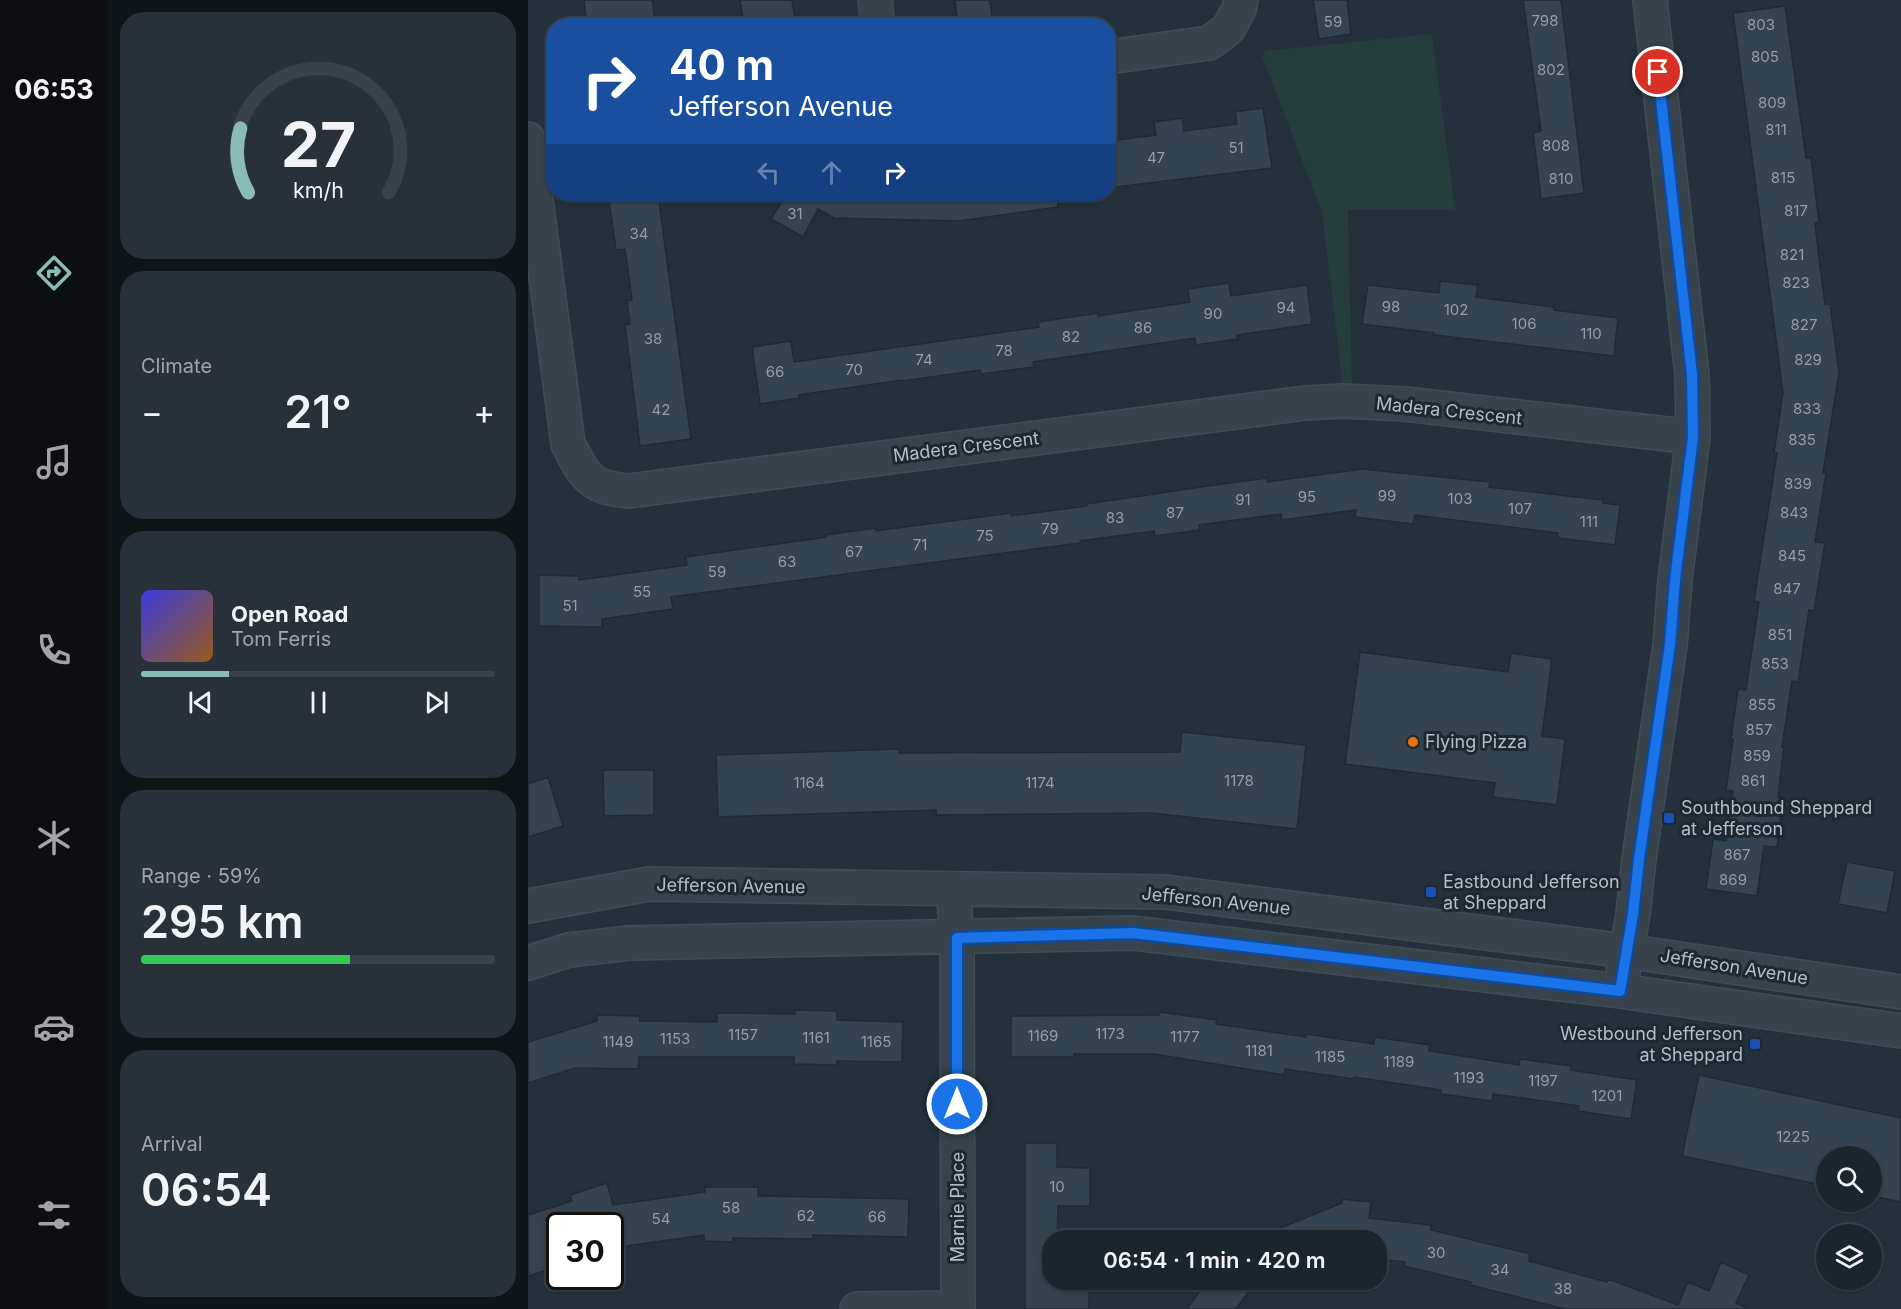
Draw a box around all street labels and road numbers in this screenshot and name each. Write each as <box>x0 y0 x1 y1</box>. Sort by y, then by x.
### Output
street label: Madera Crescent <box>1375 392 1523 429</box>
street label: Madera Crescent <box>892 427 1040 466</box>
street label: Jefferson Avenue <box>656 874 806 897</box>
street label: Jefferson Avenue <box>1141 882 1291 919</box>
street label: Jefferson Avenue <box>1659 944 1809 989</box>
street label: Marnie Place <box>947 1152 968 1262</box>

